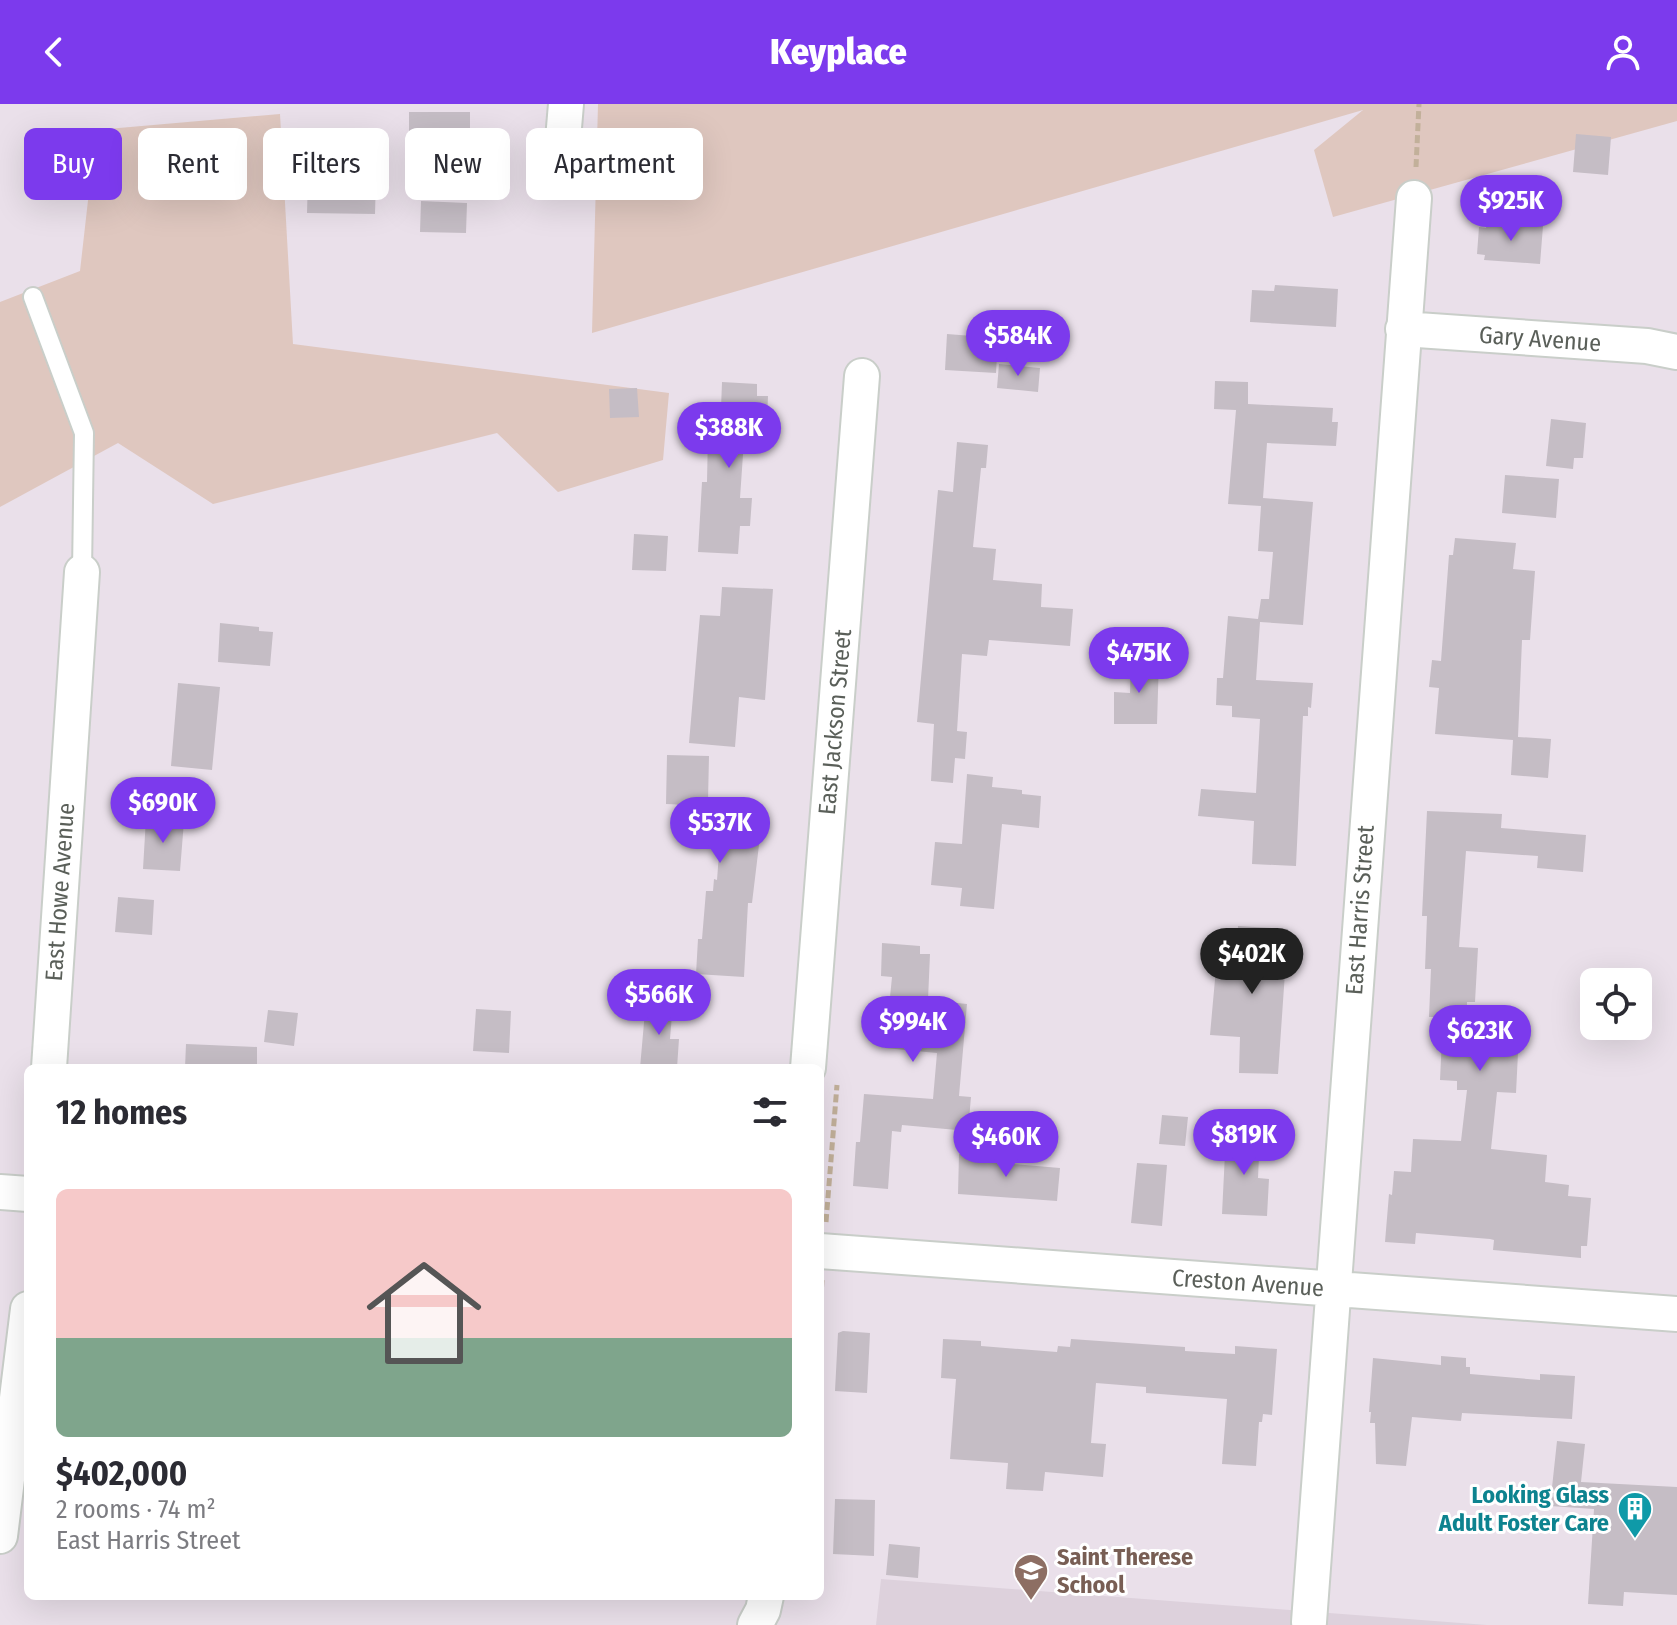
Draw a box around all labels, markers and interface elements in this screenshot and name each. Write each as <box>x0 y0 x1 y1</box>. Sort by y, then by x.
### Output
icon: back <box>32 30 76 74</box>
text: Keyplace <box>770 30 907 74</box>
icon: person <box>1601 30 1645 74</box>
chip: Buy <box>24 128 122 200</box>
chip: Rent <box>138 128 247 200</box>
chip: Filters <box>263 128 389 200</box>
chip: New <box>405 128 510 200</box>
chip: Apartment <box>526 128 703 200</box>
pin: $925K <box>1455 175 1567 243</box>
text: $925K <box>1478 185 1544 216</box>
pin: $584K <box>962 310 1074 378</box>
text: $584K <box>984 320 1052 351</box>
street label: Gary Avenue <box>1478 321 1602 357</box>
pin: $388K <box>673 402 785 470</box>
text: $388K <box>695 412 763 443</box>
pin: $475K <box>1083 627 1195 695</box>
street label: East Jackson Street <box>813 628 857 816</box>
text: $475K <box>1107 637 1171 668</box>
pin: $690K <box>107 777 219 845</box>
text: $690K <box>129 787 197 818</box>
pin: $537K <box>664 797 776 865</box>
street label: East Howe Avenue <box>40 802 80 982</box>
text: $537K <box>688 807 752 838</box>
street label: East Harris Street <box>1340 824 1380 996</box>
pin: $402K <box>1196 928 1308 996</box>
text: $402K <box>1218 938 1286 969</box>
map controls <box>1580 968 1652 1040</box>
button: locate <box>1580 968 1652 1040</box>
pin: $566K <box>603 969 715 1037</box>
text: $566K <box>625 979 693 1010</box>
pin: $994K <box>857 996 969 1064</box>
pin: $623K <box>1424 1005 1536 1073</box>
text: $994K <box>879 1006 947 1037</box>
text: $623K <box>1447 1015 1513 1046</box>
icon: filters <box>748 1090 792 1134</box>
text: 12 homes <box>56 1092 187 1133</box>
pin: $819K <box>1188 1109 1300 1177</box>
pin: $460K <box>950 1111 1062 1179</box>
text: $819K <box>1211 1119 1277 1150</box>
text: $460K <box>971 1121 1041 1152</box>
icon: home <box>352 1241 496 1385</box>
street label: Creston Avenue <box>1171 1264 1325 1302</box>
text: $402,000 <box>56 1453 187 1494</box>
place label: Looking Glass Adult Foster Care <box>1438 1481 1609 1537</box>
building icon: Looking Glass Adult Foster Care <box>1616 1490 1654 1540</box>
text: 2 rooms · 74 m² <box>56 1494 216 1525</box>
text: East Harris Street <box>56 1525 241 1556</box>
place label: Saint Therese School <box>1057 1543 1193 1599</box>
school or university icon: Saint Therese School <box>1012 1552 1050 1602</box>

